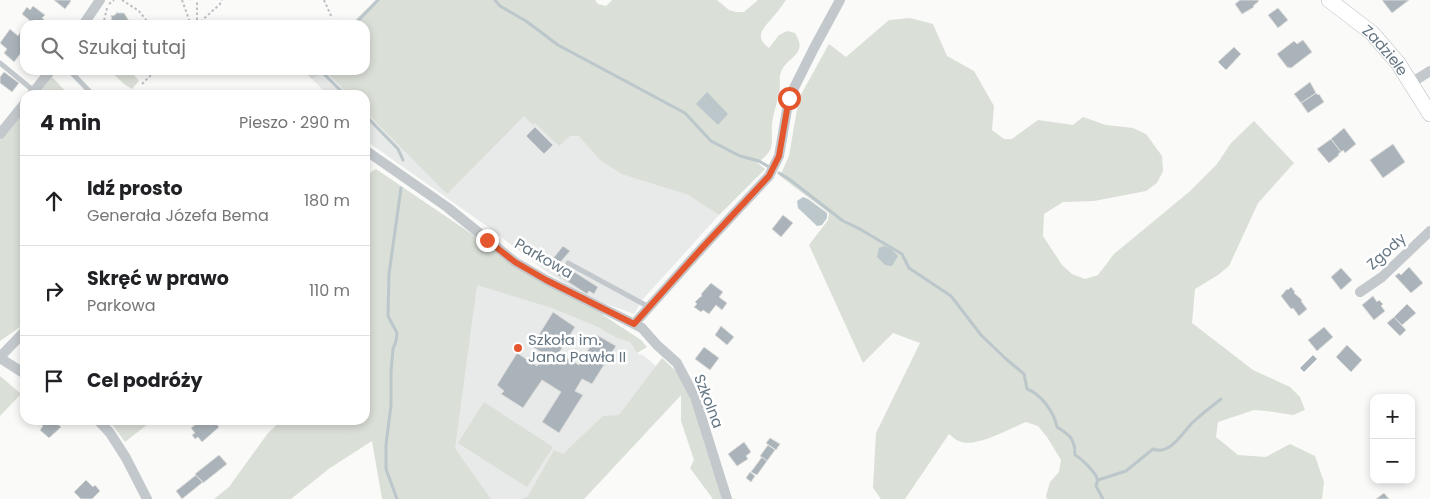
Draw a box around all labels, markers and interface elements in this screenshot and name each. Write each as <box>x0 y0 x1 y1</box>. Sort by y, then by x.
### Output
street label: Zadziele <box>1359 19 1414 79</box>
search box <box>20 20 370 75</box>
icon: search <box>38 34 66 62</box>
text: Szukaj tutaj <box>78 34 186 61</box>
route start <box>778 87 801 110</box>
text: 4 min <box>40 108 101 137</box>
text: Pieszo · 290 m <box>239 111 350 134</box>
text: Idź prosto <box>87 175 183 202</box>
icon: ahead <box>40 187 68 215</box>
text: 180 m <box>304 189 350 212</box>
text: Generała Józefa Bema <box>87 204 269 227</box>
street label: Zgody <box>1362 227 1411 274</box>
route end <box>476 229 499 252</box>
street label: Parkowa <box>511 233 577 283</box>
text: Skręć w prawo <box>87 265 229 292</box>
icon: right <box>40 277 68 305</box>
text: 110 m <box>309 279 350 302</box>
text: Parkowa <box>87 294 155 317</box>
place label: Szkoła im. Jana Pawła II <box>528 329 626 367</box>
marker: Szkoła im. Jana Pawła II <box>512 342 524 354</box>
icon: arrive <box>40 367 68 395</box>
text: Cel podróży <box>87 367 202 394</box>
street label: Szkolna <box>689 371 729 431</box>
map controls <box>1370 394 1415 484</box>
button: + <box>1370 394 1415 439</box>
button: − <box>1370 439 1415 484</box>

